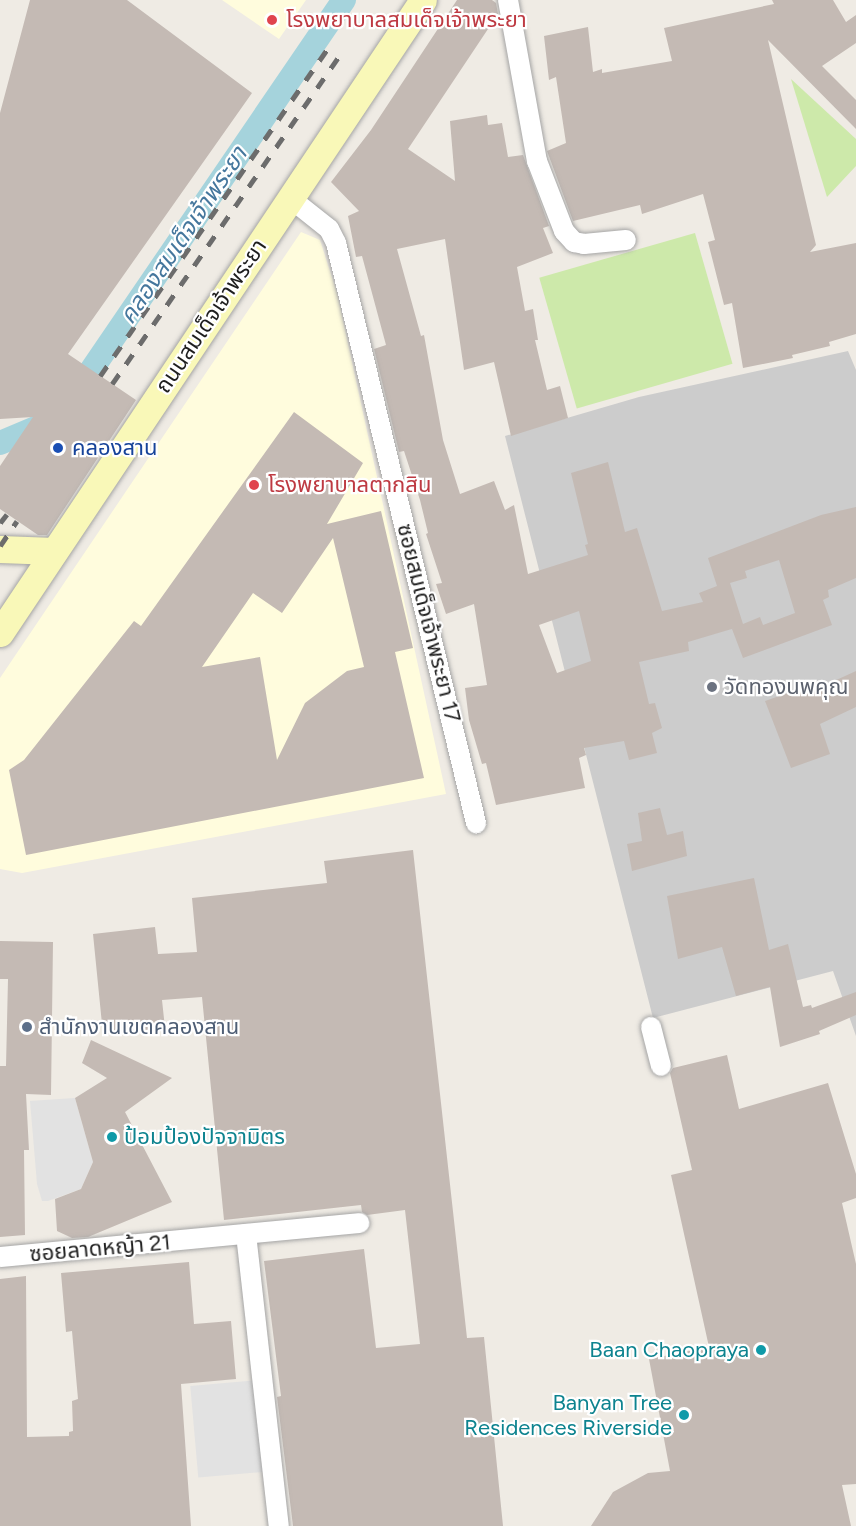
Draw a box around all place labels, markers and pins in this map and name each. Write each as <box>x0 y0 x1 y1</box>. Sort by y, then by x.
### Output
place label: โรงพยาบาลสมเด็จเจ้าพระยา <box>286 7 527 33</box>
marker: โรงพยาบาลสมเด็จเจ้าพระยา <box>263 11 281 29</box>
place label: คลองสาน <box>72 435 158 461</box>
marker: คลองสาน <box>49 439 67 457</box>
place label: โรงพยาบาลตากสิน <box>268 472 431 498</box>
marker: โรงพยาบาลตากสิน <box>245 476 263 494</box>
place label: วัดทองนพคุณ <box>724 674 848 700</box>
marker: วัดทองนพคุณ <box>705 680 719 694</box>
place label: สำนักงานเขตคลองสาน <box>39 1014 239 1040</box>
marker: สำนักงานเขตคลองสาน <box>20 1020 34 1034</box>
place label: ป้อมป้องปัจจามิตร <box>124 1124 285 1150</box>
marker: ป้อมป้องปัจจามิตร <box>105 1130 119 1144</box>
place label: Baan Chaopraya <box>589 1337 749 1363</box>
marker: Baan Chaopraya <box>754 1343 768 1357</box>
place label: Banyan Tree Residences Riverside <box>464 1389 672 1440</box>
marker: Banyan Tree Residences Riverside <box>677 1408 691 1422</box>

